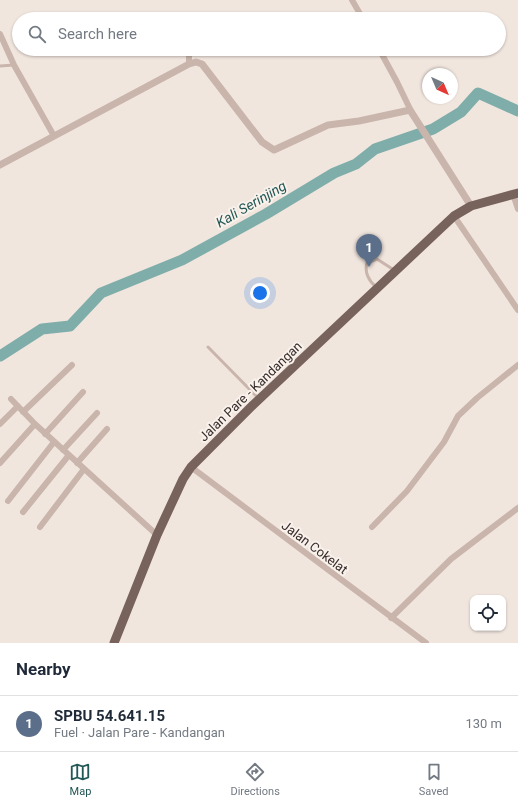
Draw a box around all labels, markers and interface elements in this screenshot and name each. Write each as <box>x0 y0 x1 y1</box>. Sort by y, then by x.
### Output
search box <box>12 12 506 56</box>
icon: search <box>26 23 48 45</box>
text: Search here <box>58 25 137 43</box>
north arrow <box>422 68 458 104</box>
water label: Kali Serinjing <box>213 177 289 231</box>
pin: 1 <box>356 234 382 267</box>
your location <box>250 283 270 303</box>
street label: Jalan Pare - Kandangan <box>196 338 305 444</box>
street label: Jalan Cokelat <box>279 518 351 577</box>
map controls <box>470 595 506 631</box>
button: locate <box>470 595 506 631</box>
text: Nearby <box>16 659 71 679</box>
text: SPBU 54.641.15 <box>54 707 165 725</box>
text: 1 <box>25 716 33 731</box>
text: 130 m <box>465 716 502 731</box>
text: Fuel · Jalan Pare - Kandangan <box>54 725 225 740</box>
tab: Map <box>69 761 91 798</box>
tab: Directions <box>230 761 280 798</box>
tab: Saved <box>419 761 449 798</box>

